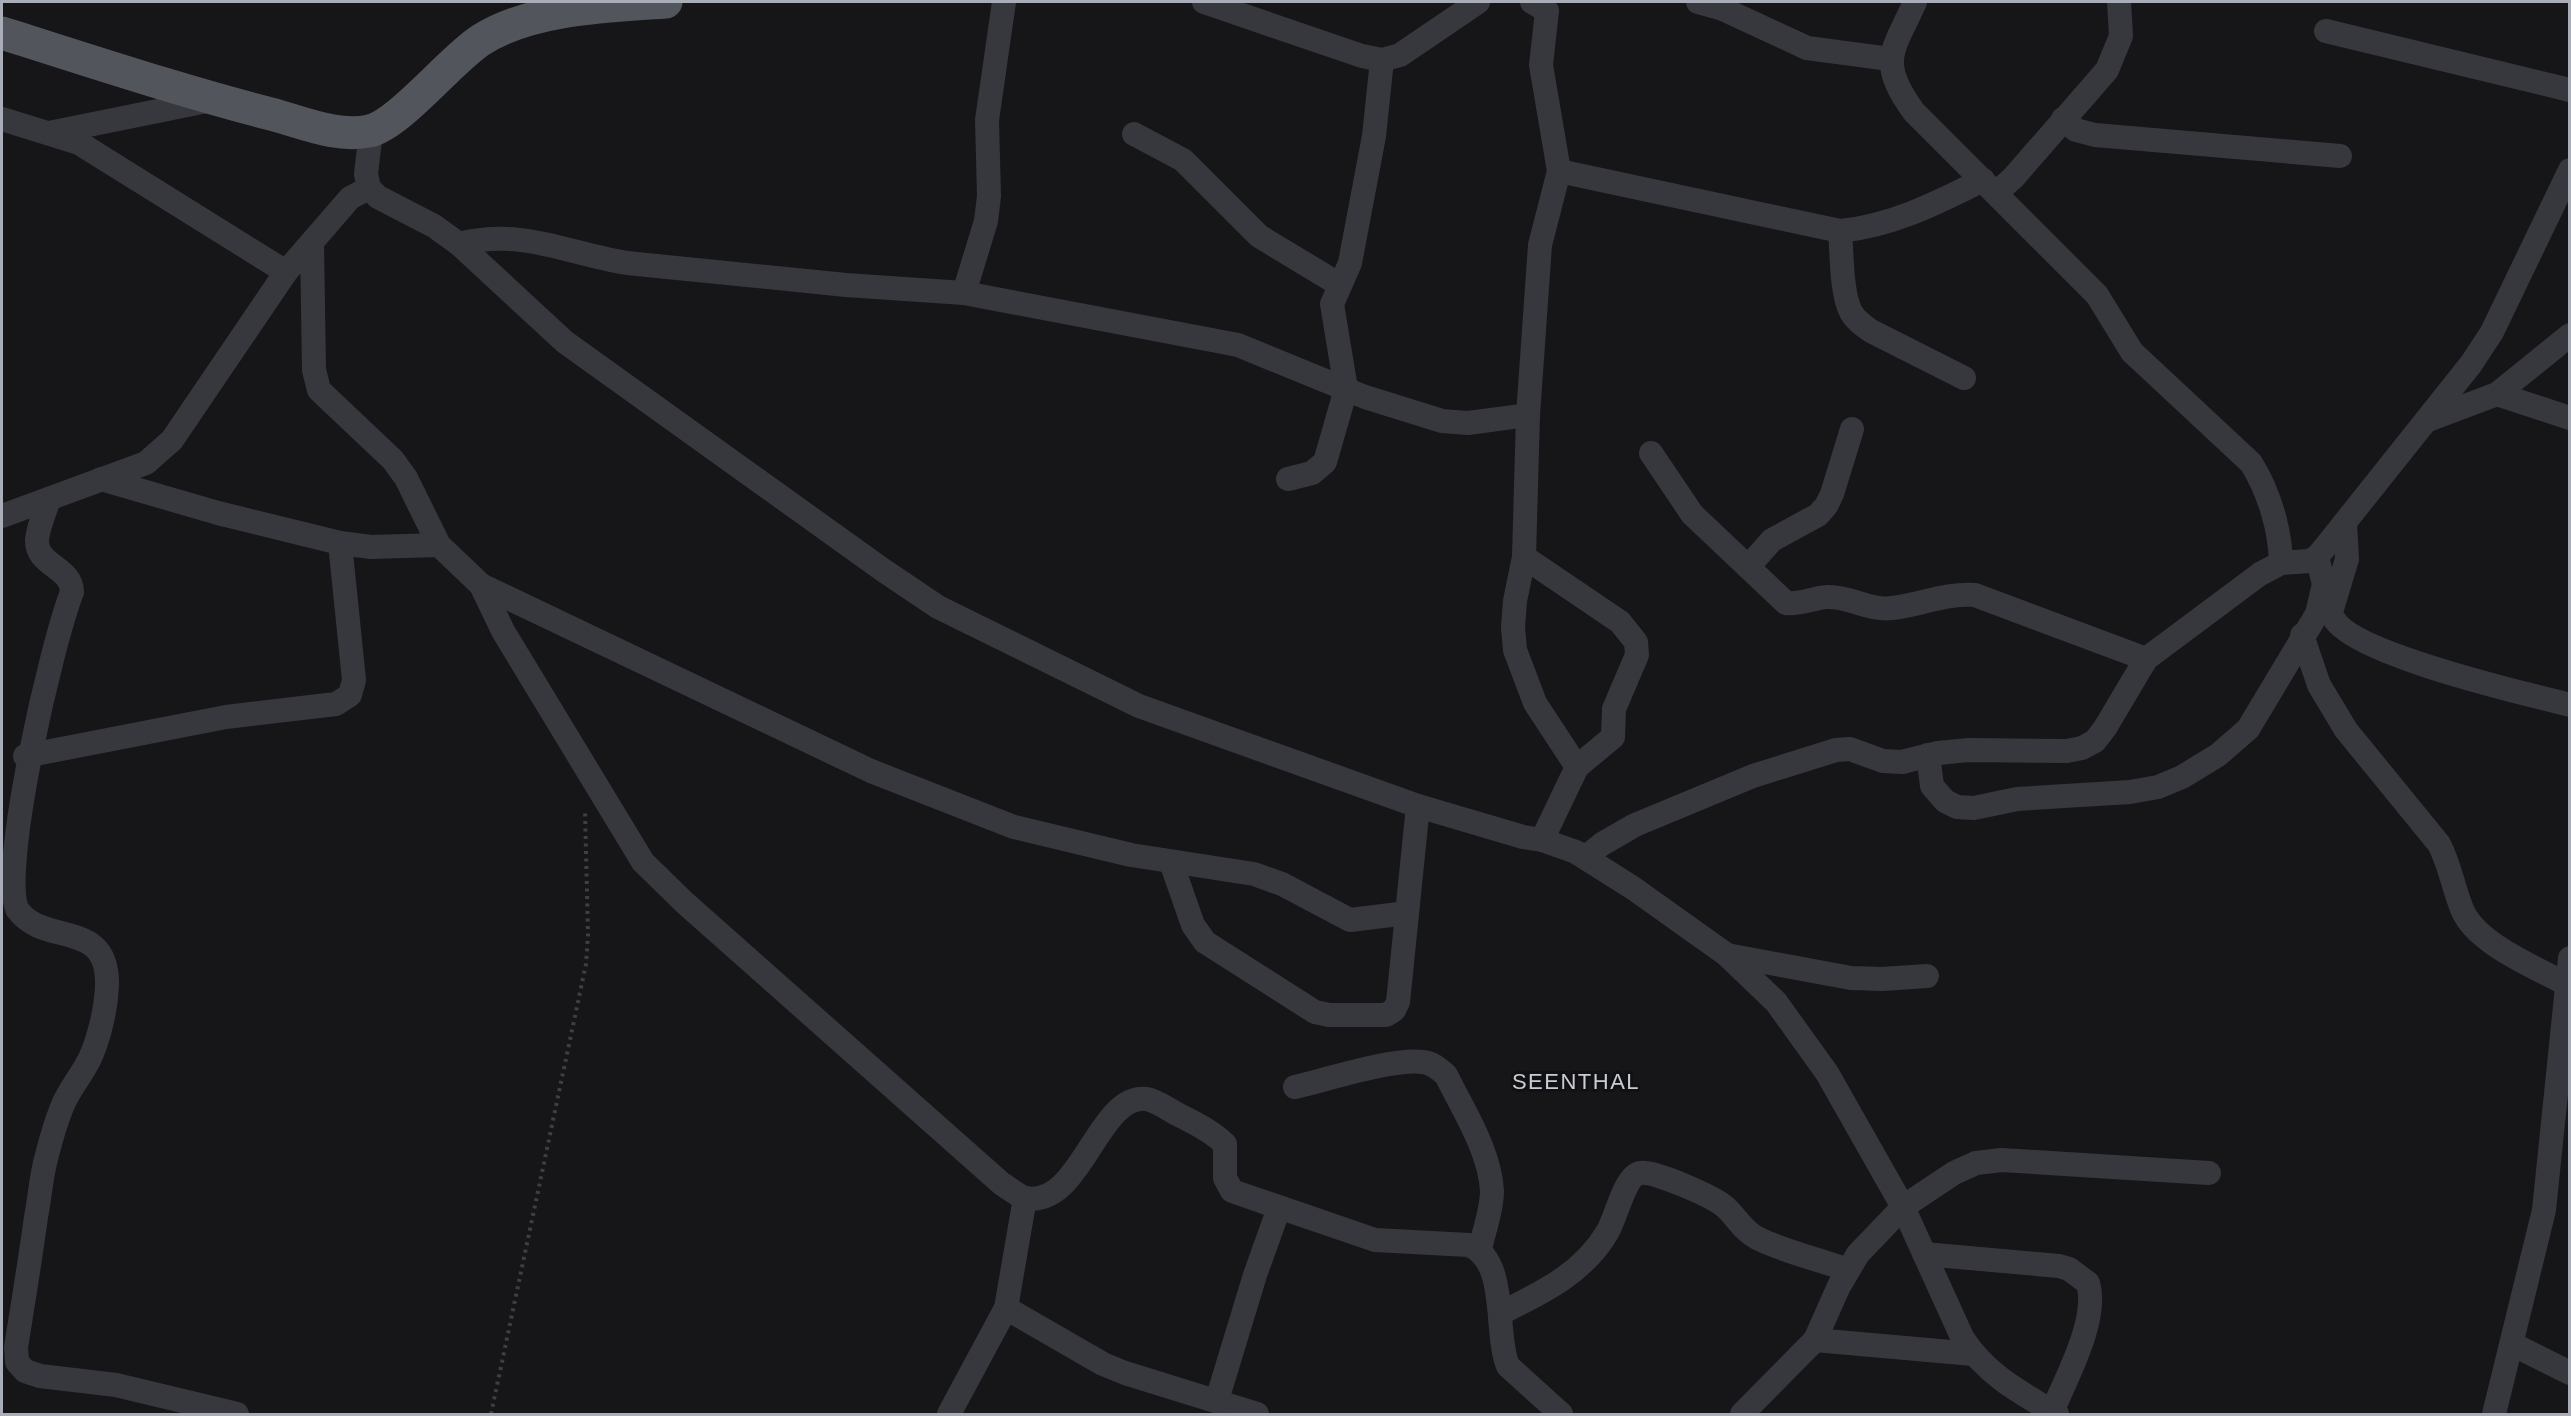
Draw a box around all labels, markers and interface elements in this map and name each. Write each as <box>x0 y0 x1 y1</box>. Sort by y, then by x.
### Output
district label: SEENTHAL <box>1512 1069 1640 1094</box>

